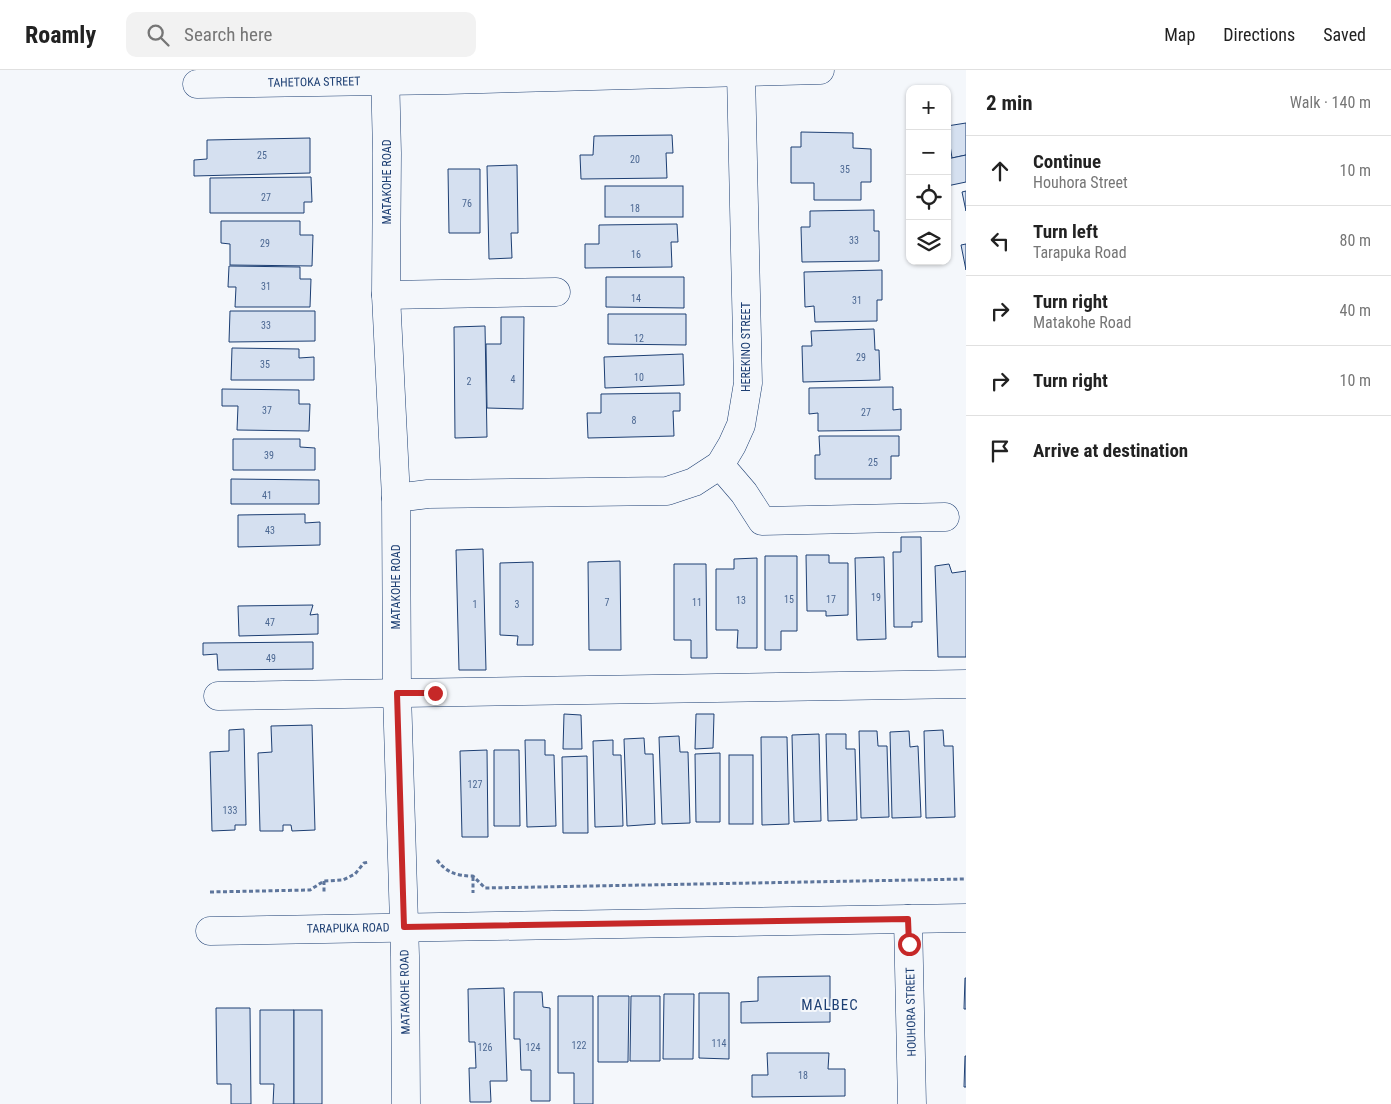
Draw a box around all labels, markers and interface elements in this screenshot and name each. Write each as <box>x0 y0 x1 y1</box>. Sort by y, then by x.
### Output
search box <box>126 12 476 57</box>
text: Roamly <box>25 21 96 49</box>
icon: search <box>144 21 172 49</box>
text: Search here <box>184 23 272 46</box>
text: Map <box>1164 24 1195 45</box>
text: Directions <box>1223 24 1295 45</box>
text: Saved <box>1323 24 1366 45</box>
street label: TAHETOKA STREET <box>267 74 361 90</box>
map controls <box>906 85 951 265</box>
button: + <box>906 85 951 130</box>
text: 2 min <box>986 91 1033 115</box>
text: Walk · 140 m <box>1290 93 1371 112</box>
button: − <box>906 130 951 175</box>
street label: MATAKOHE ROAD <box>380 139 394 225</box>
house number: 25 <box>257 150 267 161</box>
text: Continue <box>1033 150 1101 173</box>
house number: 20 <box>630 154 640 165</box>
icon: ahead <box>986 157 1014 185</box>
text: 10 m <box>1339 161 1371 180</box>
house number: 35 <box>840 164 850 175</box>
text: Houhora Street <box>1033 173 1128 192</box>
button: locate <box>906 175 951 220</box>
house number: 27 <box>261 192 271 203</box>
house number: 76 <box>462 198 472 209</box>
house number: 18 <box>630 203 640 214</box>
button: layers <box>906 220 951 265</box>
text: Turn left <box>1033 220 1098 243</box>
icon: left <box>986 227 1014 255</box>
text: 80 m <box>1339 231 1371 250</box>
house number: 33 <box>849 235 859 246</box>
house number: 29 <box>260 238 270 249</box>
text: Tarapuka Road <box>1033 243 1127 262</box>
house number: 16 <box>631 249 641 260</box>
house number: 31 <box>261 281 271 292</box>
text: Turn right <box>1033 290 1108 313</box>
house number: 14 <box>631 293 641 304</box>
house number: 31 <box>852 295 862 306</box>
icon: right <box>986 297 1014 325</box>
text: 40 m <box>1339 301 1371 320</box>
street label: HEREKINO STREET <box>739 302 753 392</box>
text: Matakohe Road <box>1033 313 1131 332</box>
house number: 33 <box>261 320 271 331</box>
house number: 12 <box>634 333 644 344</box>
house number: 29 <box>856 352 866 363</box>
house number: 35 <box>260 359 270 370</box>
icon: right <box>986 367 1014 395</box>
text: Turn right <box>1033 369 1108 392</box>
text: 10 m <box>1339 371 1371 390</box>
house number: 10 <box>634 372 644 383</box>
house number: 4 <box>511 374 516 385</box>
house number: 2 <box>467 376 472 387</box>
house number: 37 <box>262 405 272 416</box>
house number: 27 <box>861 407 871 418</box>
house number: 8 <box>632 415 637 426</box>
icon: arrive <box>986 437 1014 465</box>
text: Arrive at destination <box>1033 439 1188 462</box>
house number: 39 <box>264 450 274 461</box>
house number: 25 <box>868 457 878 468</box>
house number: 41 <box>262 490 272 501</box>
house number: 43 <box>265 525 275 536</box>
street label: MATAKOHE ROAD <box>389 544 403 630</box>
house number: 19 <box>871 592 881 603</box>
house number: 15 <box>784 594 794 605</box>
house number: 17 <box>826 594 836 605</box>
house number: 13 <box>736 595 746 606</box>
house number: 7 <box>605 597 610 608</box>
house number: 11 <box>692 597 702 608</box>
house number: 1 <box>473 599 477 610</box>
house number: 3 <box>515 599 520 610</box>
house number: 47 <box>265 617 275 628</box>
house number: 49 <box>266 653 276 664</box>
route end <box>424 682 447 705</box>
house number: 127 <box>468 779 482 790</box>
house number: 133 <box>223 805 237 816</box>
street label: TARAPUKA ROAD <box>306 920 390 936</box>
route start <box>898 933 921 956</box>
street label: MATAKOHE ROAD <box>397 949 413 1035</box>
street label: HOUHORA STREET <box>903 967 919 1057</box>
district label: MALBEC <box>801 996 859 1014</box>
house number: 114 <box>712 1038 726 1049</box>
house number: 122 <box>572 1040 586 1051</box>
house number: 126 <box>478 1042 492 1053</box>
house number: 124 <box>526 1042 540 1053</box>
house number: 18 <box>798 1070 808 1081</box>

